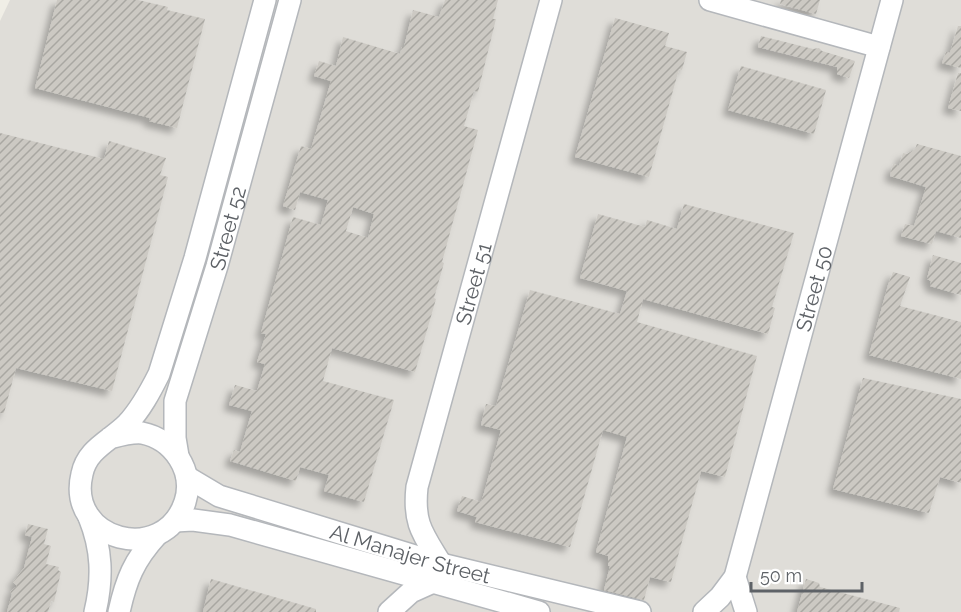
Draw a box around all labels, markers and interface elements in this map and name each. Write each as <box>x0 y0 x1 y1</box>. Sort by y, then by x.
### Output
street label: Street 52 <box>204 183 251 273</box>
street label: Street 51 <box>450 240 496 327</box>
street label: Street 50 <box>790 243 837 334</box>
street label: Al Manajer Street <box>327 518 493 588</box>
scale bar <box>751 555 862 593</box>
text: 50 m <box>760 565 802 586</box>

